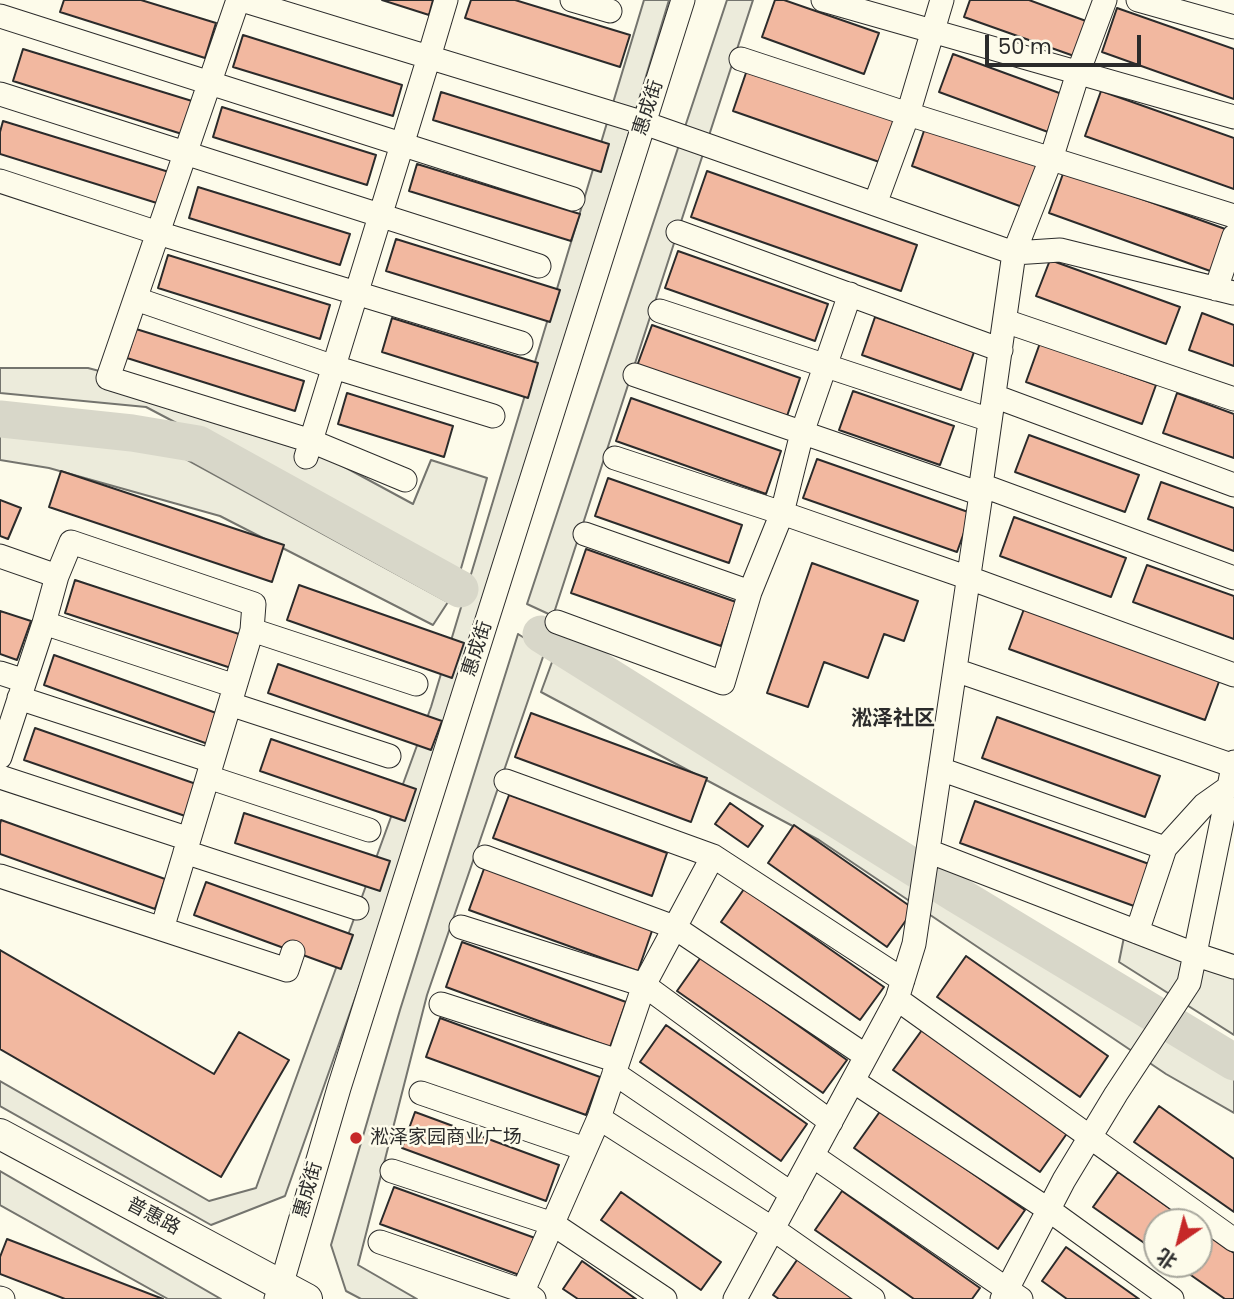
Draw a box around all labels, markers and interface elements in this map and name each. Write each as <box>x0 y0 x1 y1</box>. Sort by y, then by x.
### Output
scale bar <box>989 21 1145 65</box>
text: 50 m <box>998 32 1052 61</box>
street label: 惠成街 <box>629 77 669 139</box>
street label: 惠成街 <box>458 618 498 680</box>
district label: 淞泽社区 <box>851 707 935 733</box>
place label: 淞泽家园商业广场 <box>370 1127 522 1149</box>
marker: 淞泽家园商业广场 <box>348 1130 364 1146</box>
street label: 惠成街 <box>290 1159 328 1221</box>
street label: 普惠路 <box>122 1194 184 1240</box>
north arrow <box>1143 1208 1213 1278</box>
text: 北 <box>1151 1242 1182 1275</box>

